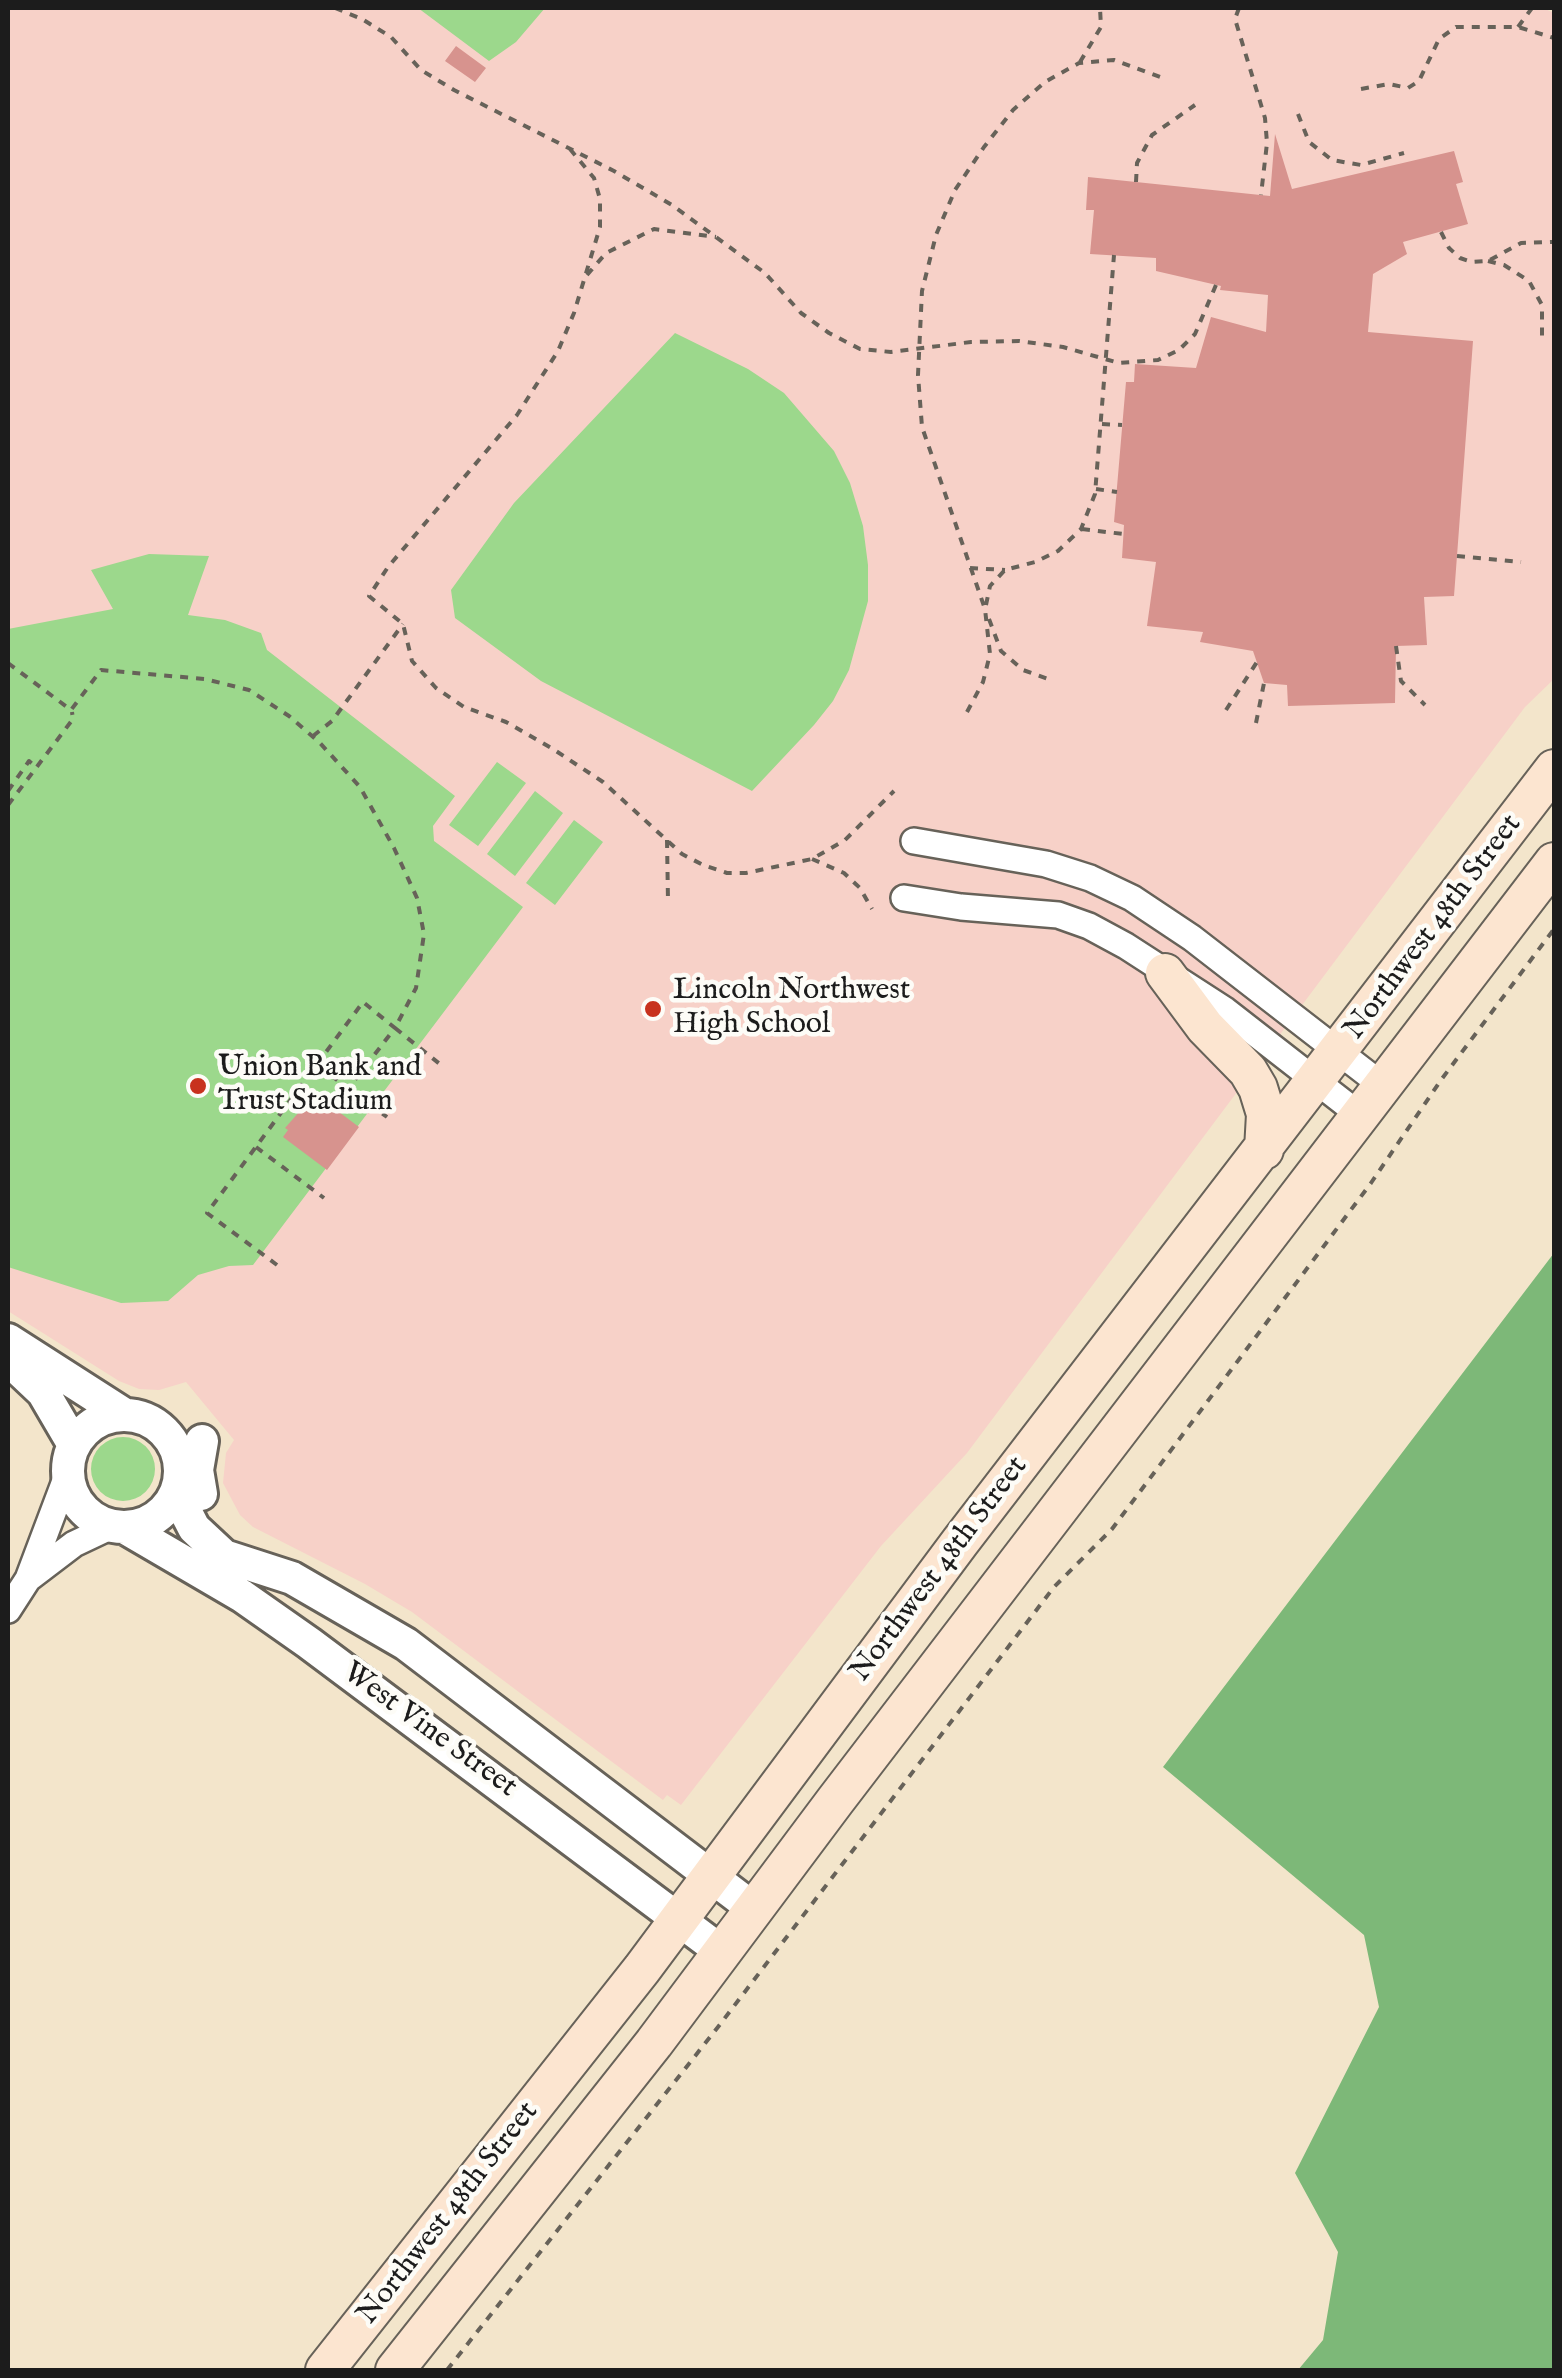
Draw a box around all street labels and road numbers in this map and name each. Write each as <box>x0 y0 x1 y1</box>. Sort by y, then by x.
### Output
street label: Northwest 48th Street <box>1338 808 1530 1048</box>
street label: Northwest 48th Street <box>844 1450 1036 1690</box>
street label: West Vine Street <box>335 1656 523 1806</box>
street label: Northwest 48th Street <box>351 2096 547 2332</box>

